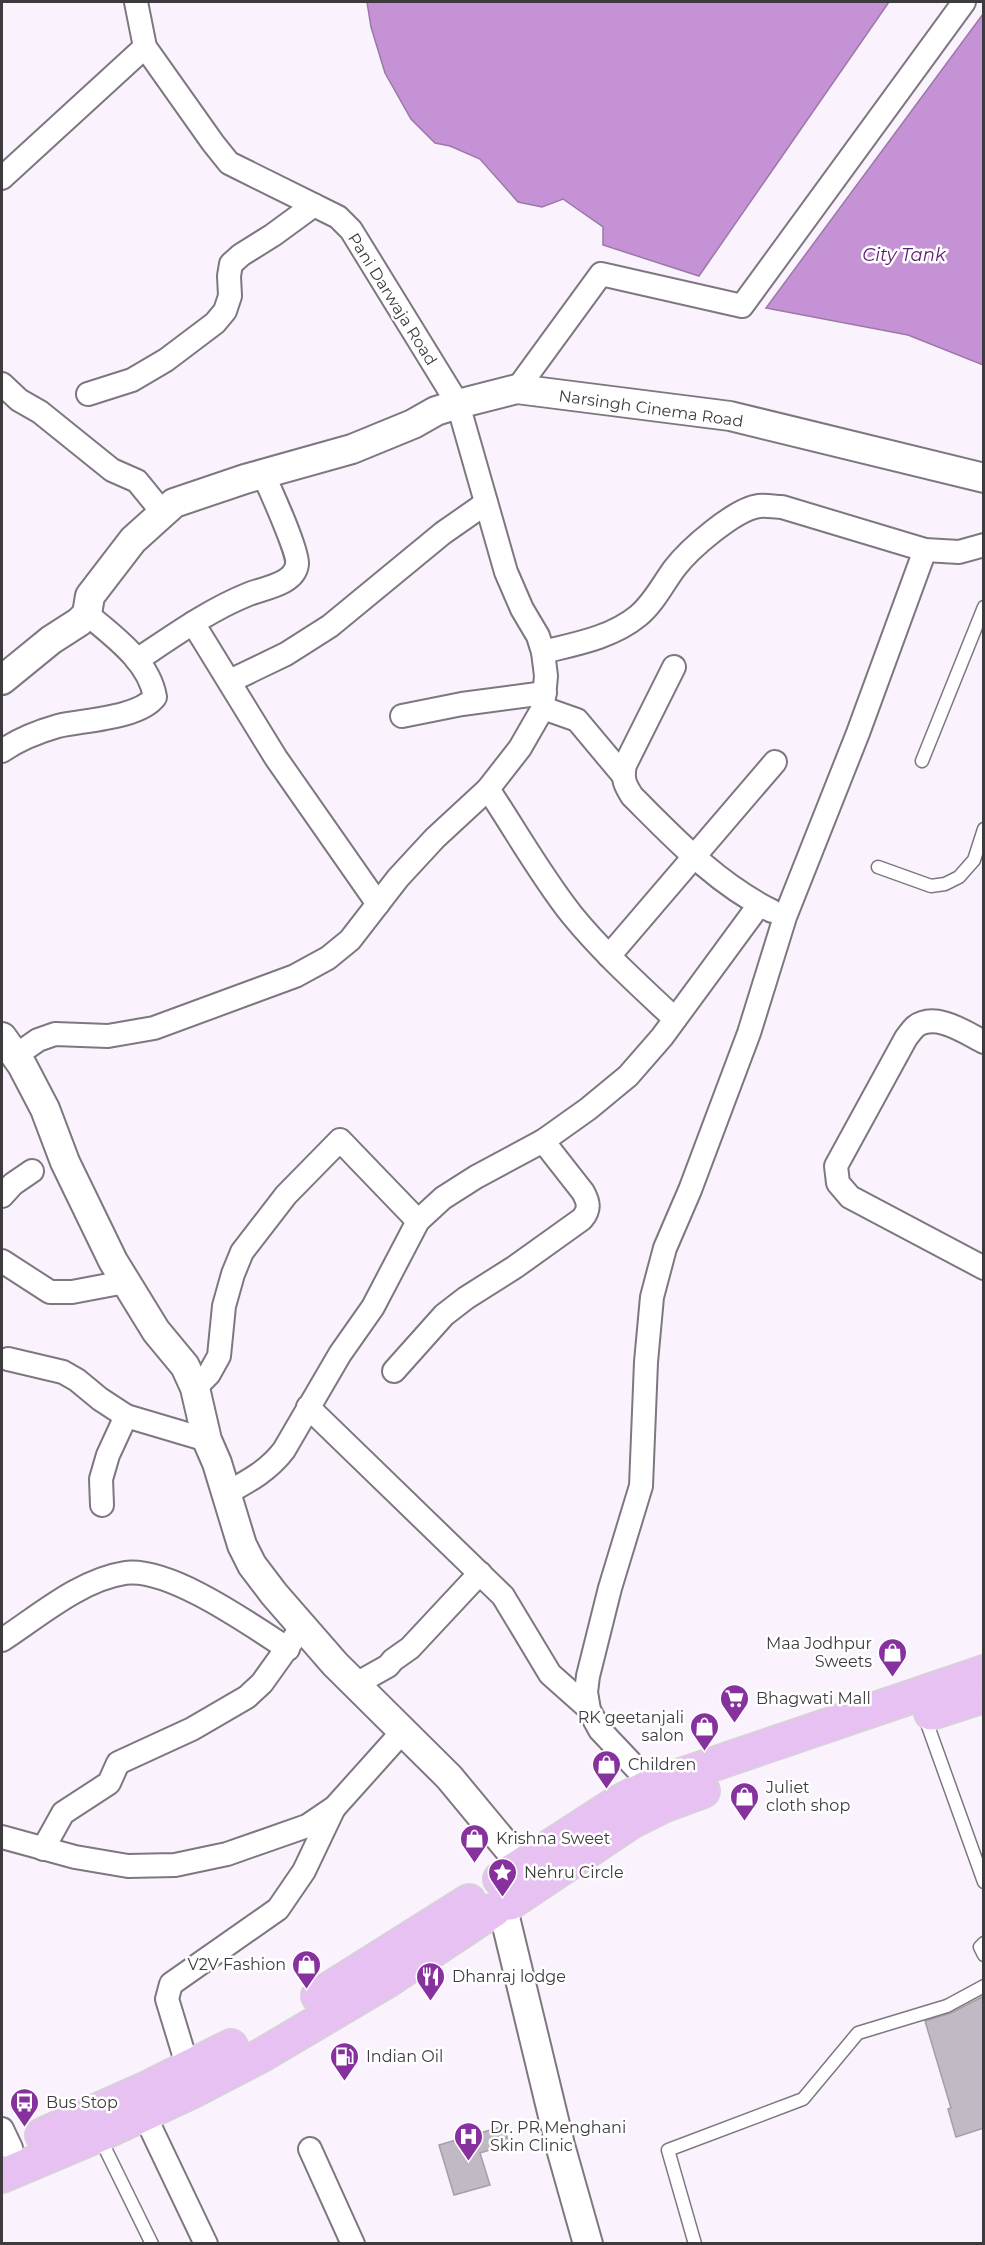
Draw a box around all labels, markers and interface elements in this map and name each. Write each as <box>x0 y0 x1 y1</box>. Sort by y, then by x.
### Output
street label: Pani Darwaja Road <box>344 230 441 369</box>
water label: City Tank <box>862 244 947 266</box>
street label: Narsingh Cinema Road <box>557 386 744 431</box>
place label: Maa Jodhpur Sweets <box>766 1634 872 1671</box>
shop icon: Maa Jodhpur Sweets <box>877 1636 909 1678</box>
supermarket icon: Bhagwati Mall <box>719 1682 751 1724</box>
place label: Bhagwati Mall <box>756 1689 871 1708</box>
place label: RK geetanjali salon <box>578 1708 684 1745</box>
shop icon: RK geetanjali salon <box>689 1710 721 1752</box>
shop icon: Children <box>591 1748 623 1790</box>
place label: Children <box>628 1755 696 1774</box>
place label: Juliet cloth shop <box>765 1778 850 1815</box>
shop icon: Juliet cloth shop <box>729 1780 761 1822</box>
shop icon: Krishna Sweet <box>459 1822 491 1864</box>
place label: Krishna Sweet <box>496 1829 611 1848</box>
place icon: Nehru Circle <box>487 1856 519 1898</box>
place label: Nehru Circle <box>524 1863 624 1882</box>
shop icon: V2V Fashion <box>291 1948 323 1990</box>
place label: V2V Fashion <box>188 1955 286 1974</box>
restaurant icon: Dhanraj lodge <box>415 1960 447 2002</box>
place label: Dhanraj lodge <box>452 1967 566 1986</box>
fuel station icon: Indian Oil <box>329 2040 361 2082</box>
place label: Indian Oil <box>366 2047 443 2066</box>
bus stop icon: Bus Stop <box>9 2086 41 2128</box>
place label: Bus Stop <box>46 2093 118 2112</box>
place label: Dr. PR Menghani Skin Clinic <box>490 2118 626 2155</box>
hospital icon: Dr. PR Menghani Skin Clinic <box>453 2120 485 2162</box>

